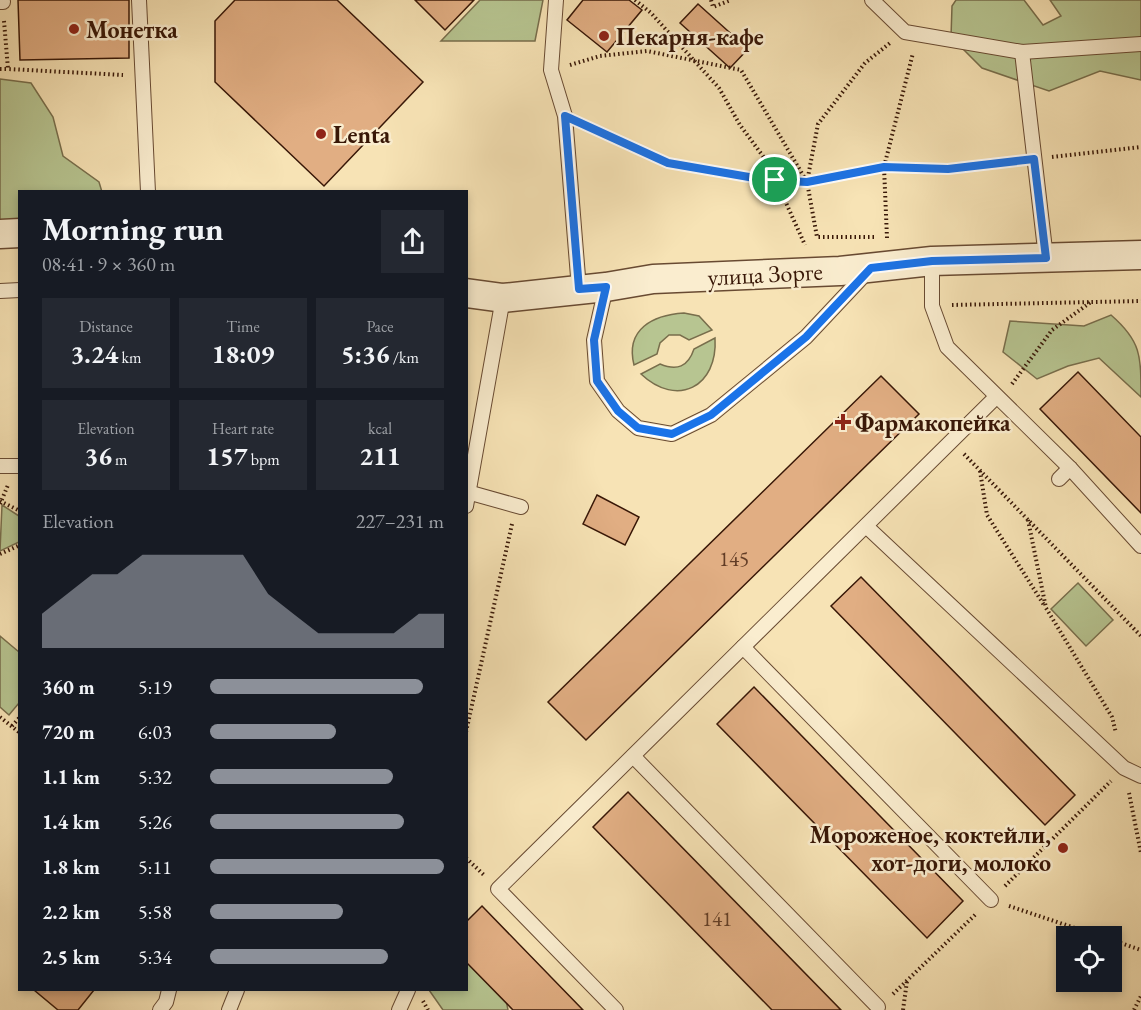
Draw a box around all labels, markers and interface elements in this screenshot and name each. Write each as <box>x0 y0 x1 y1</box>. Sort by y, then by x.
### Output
place label: Монетка <box>86 14 178 45</box>
place label: Пекарня-кафе <box>616 21 764 52</box>
marker: Монетка <box>67 22 81 36</box>
marker: Пекарня-кафе <box>597 29 611 43</box>
place label: Lenta <box>333 119 391 150</box>
marker: Lenta <box>314 127 328 141</box>
pin <box>749 154 800 205</box>
icon: arrive <box>758 163 791 196</box>
text: Morning run <box>42 207 224 250</box>
button: share <box>381 210 444 273</box>
text: 08:41 · 9 × 360 m <box>42 251 175 277</box>
street label: улица Зорге <box>707 256 823 292</box>
text: Distance <box>79 316 133 337</box>
text: Time <box>226 316 260 337</box>
text: Pace <box>367 316 393 337</box>
text: 3.24 <box>71 337 118 371</box>
text: 18:09 <box>212 337 274 371</box>
text: 5:36 <box>341 337 390 371</box>
text: km <box>118 347 141 368</box>
text: /km <box>390 347 419 368</box>
place label: Фармакопейка <box>855 407 1011 438</box>
marker: Фармакопейка <box>836 415 850 429</box>
text: Elevation <box>77 418 135 439</box>
text: Heart rate <box>212 418 274 439</box>
text: kcal <box>368 418 392 439</box>
text: 36 <box>84 439 112 473</box>
text: 157 <box>206 439 248 473</box>
text: 211 <box>359 439 401 473</box>
text: m <box>112 449 128 470</box>
text: bpm <box>248 449 280 470</box>
text: Elevation <box>42 508 114 534</box>
text: 227–231 m <box>356 508 444 534</box>
house number: 145 <box>719 545 749 572</box>
text: 360 m <box>42 674 95 700</box>
text: 5:19 <box>138 674 172 700</box>
text: 720 m <box>42 719 95 745</box>
text: 6:03 <box>138 719 172 745</box>
text: 1.1 km <box>42 764 100 790</box>
text: 5:32 <box>138 764 172 790</box>
text: 1.4 km <box>42 809 100 835</box>
text: 5:26 <box>138 809 172 835</box>
place label: Мороженое, коктейли, хот-доги, молоко <box>810 819 1051 878</box>
marker: Мороженое, коктейли, хот-доги, молоко <box>1056 841 1070 855</box>
text: 1.8 km <box>42 854 100 880</box>
text: 5:11 <box>138 854 172 880</box>
text: 2.2 km <box>42 899 100 925</box>
text: 5:58 <box>138 899 172 925</box>
house number: 141 <box>702 905 732 932</box>
map controls <box>1056 926 1122 992</box>
button: locate <box>1056 926 1122 992</box>
text: 2.5 km <box>42 944 100 970</box>
text: 5:34 <box>138 944 172 970</box>

